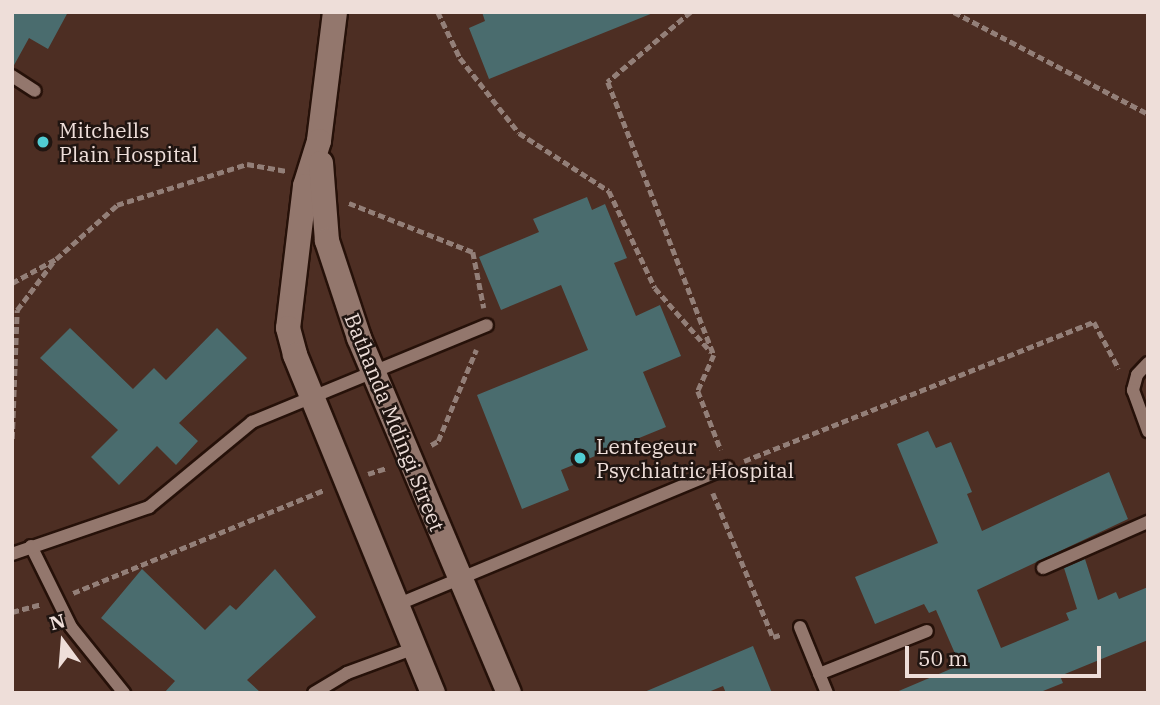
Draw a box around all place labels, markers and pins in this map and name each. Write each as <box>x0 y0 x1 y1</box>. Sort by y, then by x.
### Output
place label: Mitchells Plain Hospital <box>59 117 198 167</box>
marker: Mitchells Plain Hospital <box>33 132 53 152</box>
place label: Lentegeur Psychiatric Hospital <box>596 433 794 483</box>
marker: Lentegeur Psychiatric Hospital <box>570 448 590 468</box>

